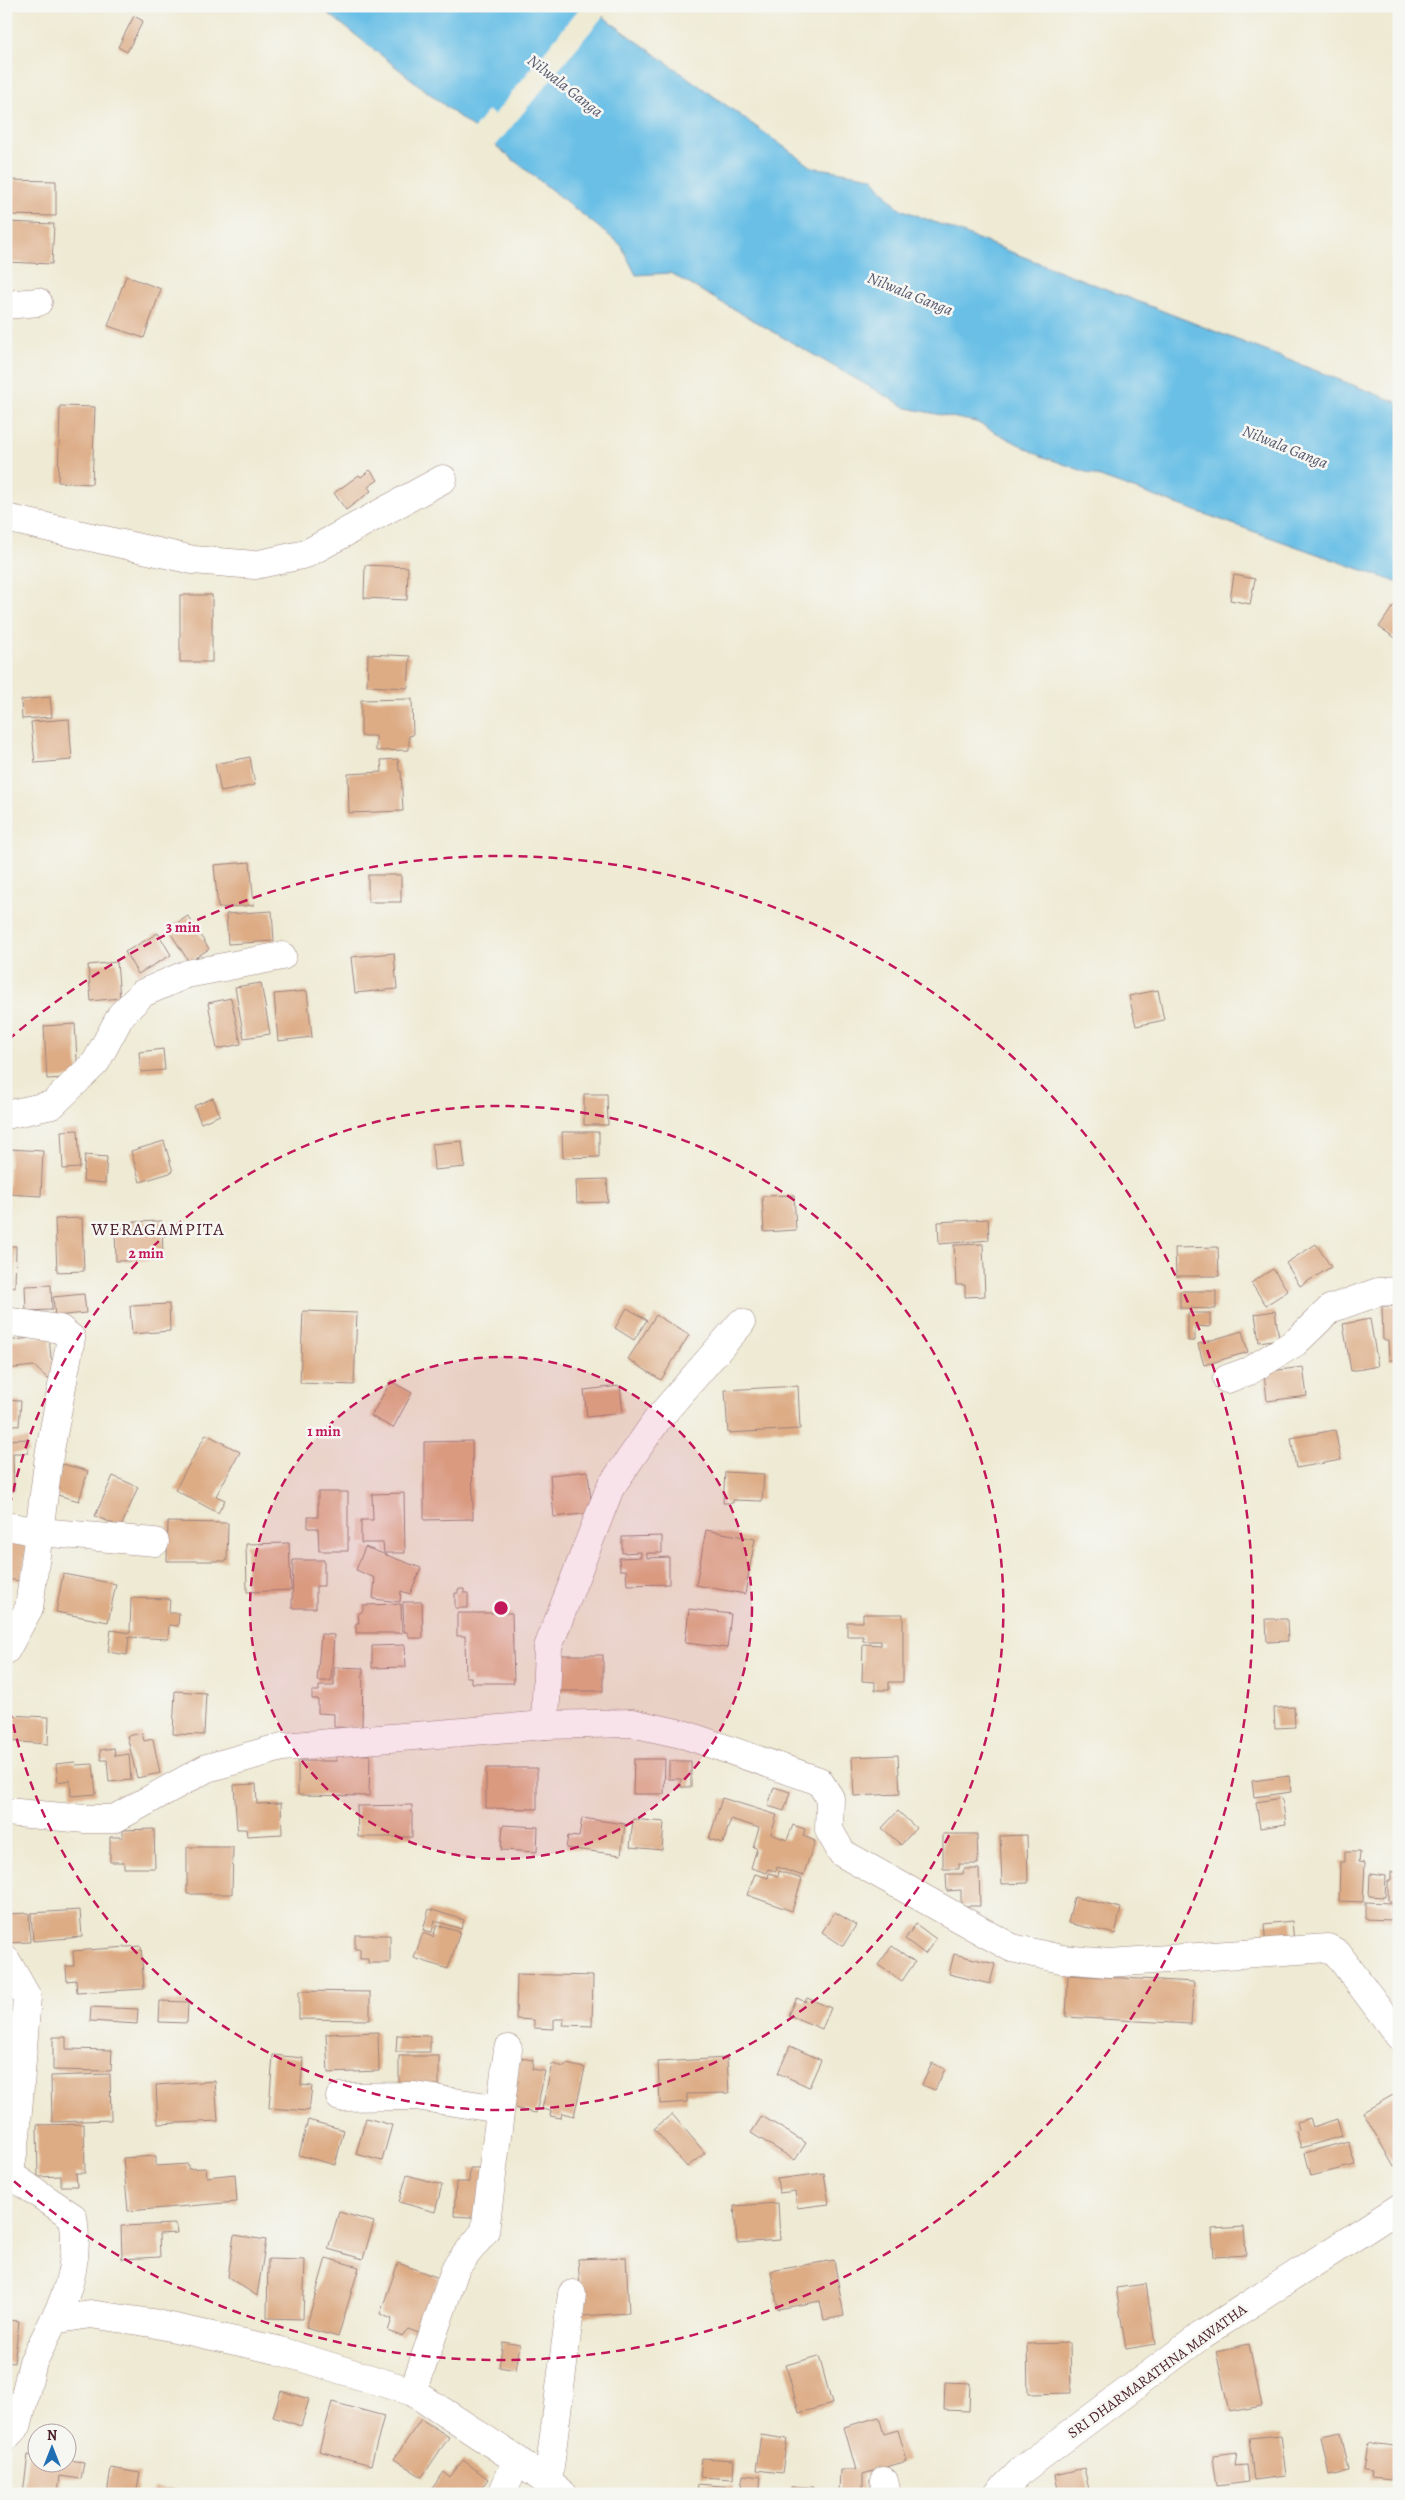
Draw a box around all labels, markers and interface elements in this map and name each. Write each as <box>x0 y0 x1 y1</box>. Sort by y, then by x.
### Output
water label: Nilwala Ganga <box>523 50 608 123</box>
water label: Nilwala Ganga <box>864 267 957 321</box>
water label: Nilwala Ganga <box>1239 420 1332 474</box>
text: 3 min <box>166 917 201 937</box>
district label: WERAGAMPITA <box>90 1217 225 1241</box>
text: 2 min <box>128 1243 164 1263</box>
text: 1 min <box>307 1421 341 1441</box>
centre of rings <box>492 1599 510 1617</box>
street label: SRI DHARMARATHNA MAWATHA <box>1063 2299 1251 2443</box>
north arrow <box>28 2422 78 2472</box>
text: N <box>47 2426 57 2445</box>

